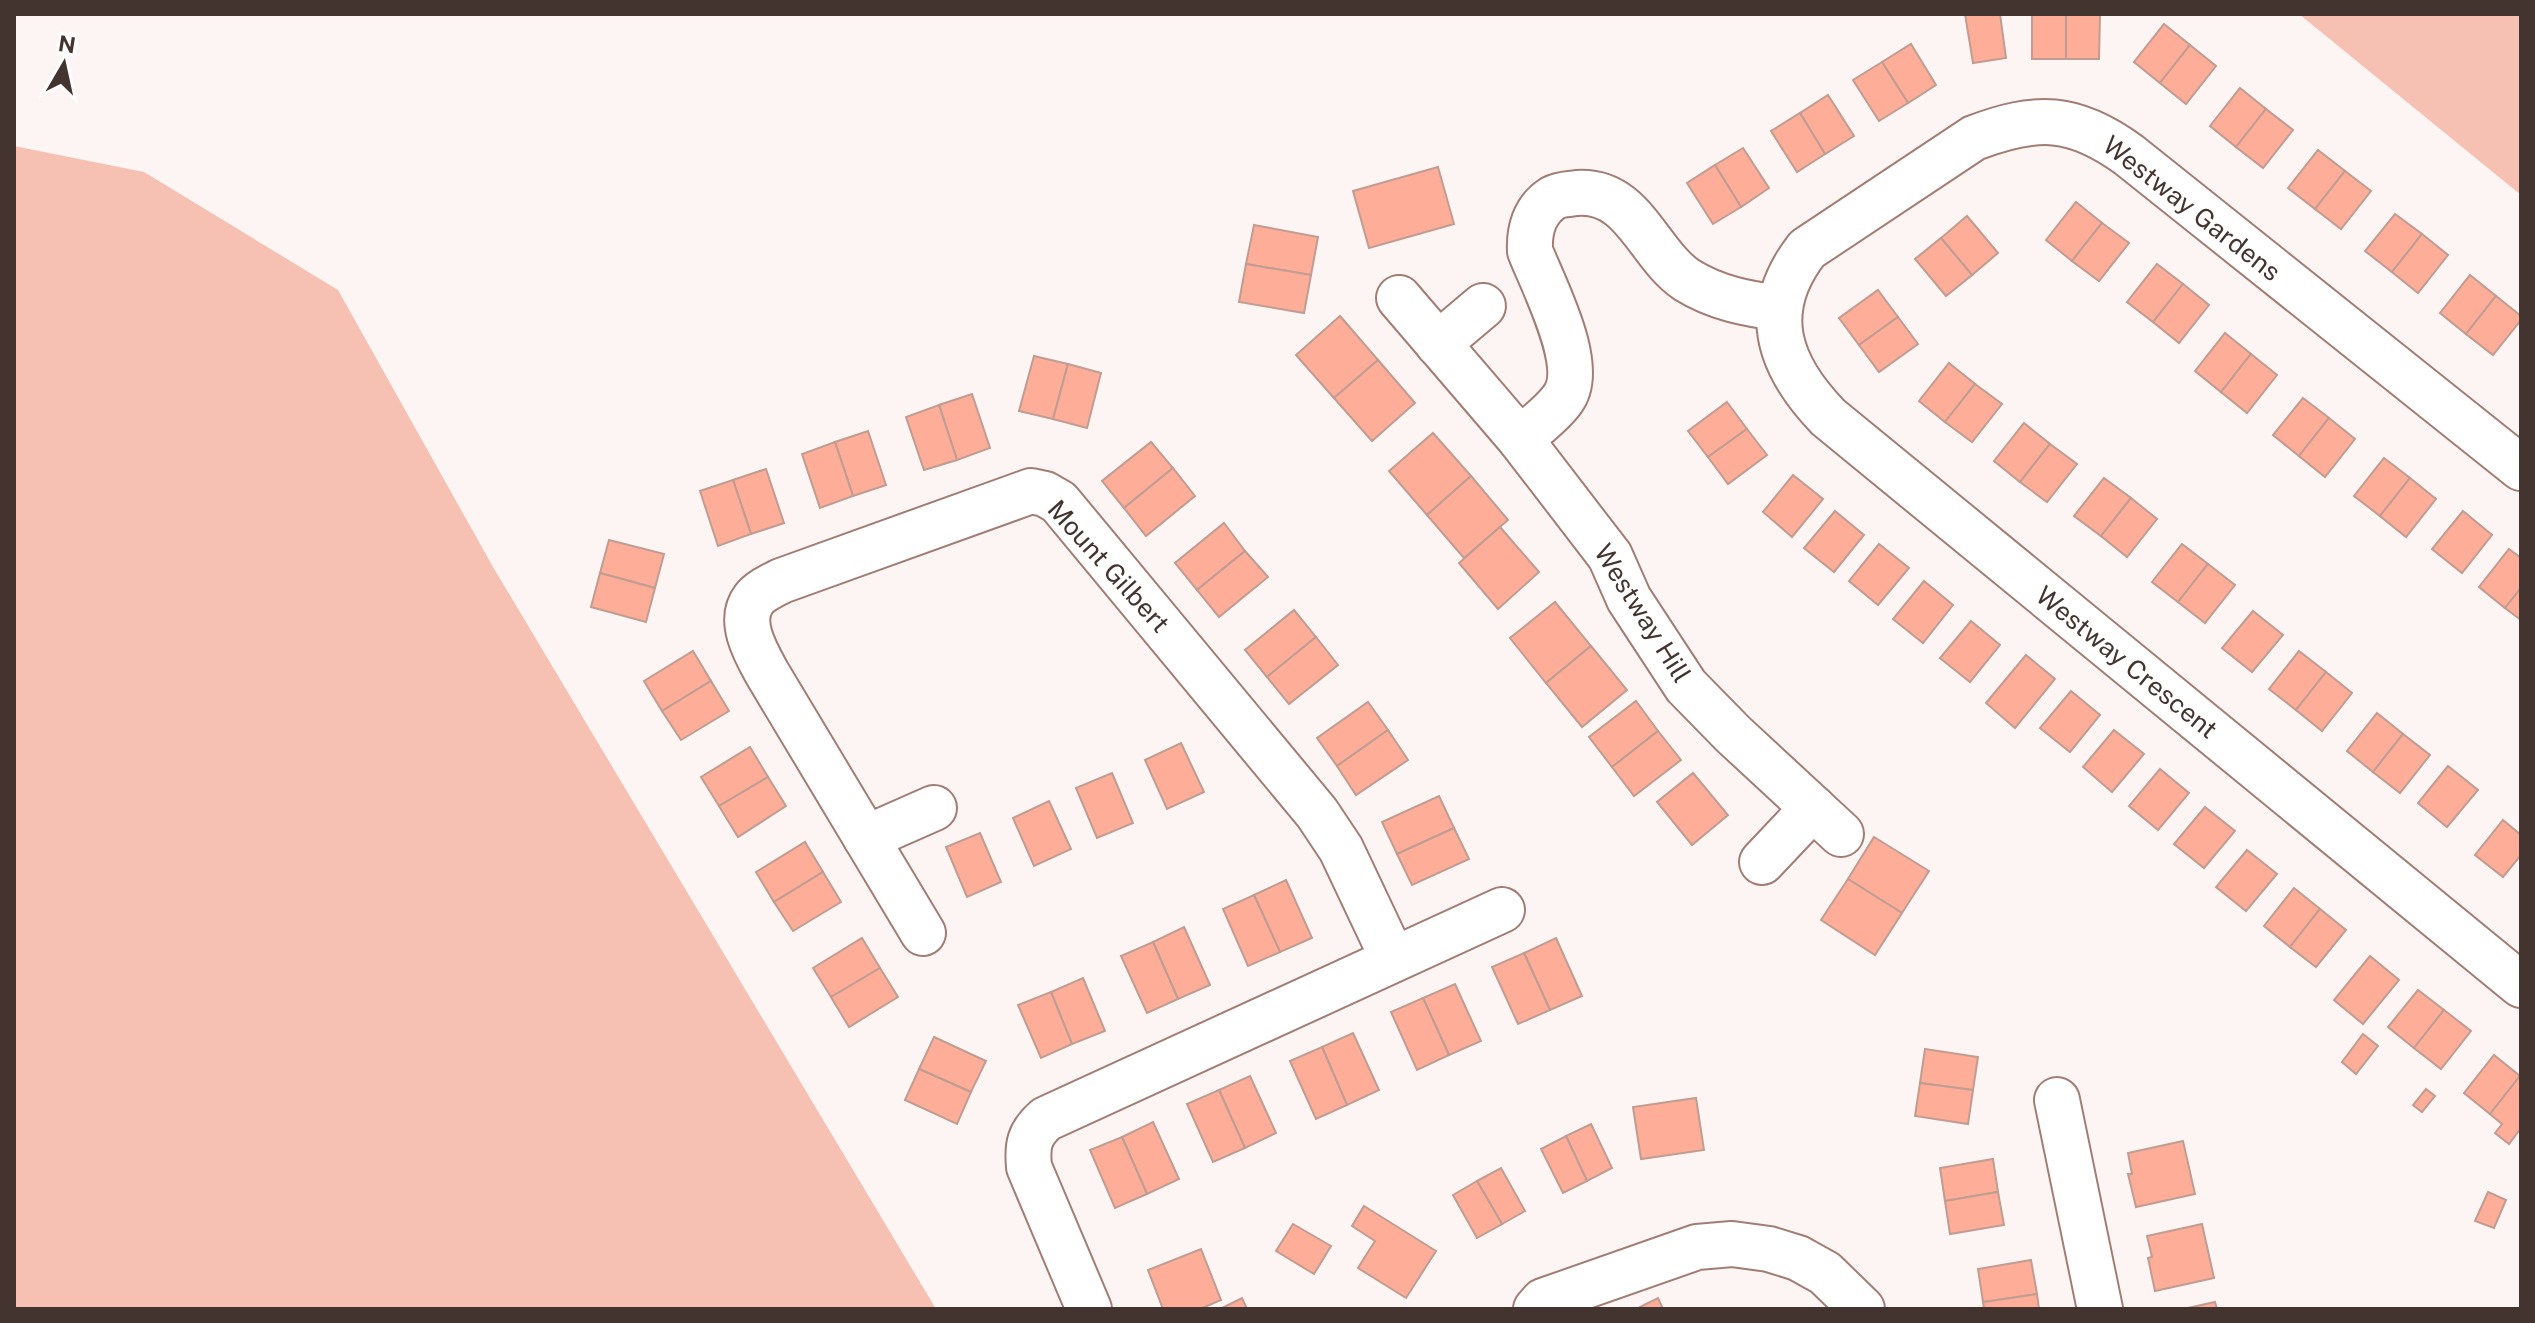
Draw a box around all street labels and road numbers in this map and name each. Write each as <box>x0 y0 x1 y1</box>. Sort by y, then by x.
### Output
street label: Westway Gardens <box>2097 129 2287 287</box>
street label: Mount Gilbert <box>1042 494 1176 638</box>
street label: Westway Hill <box>1588 538 1698 688</box>
street label: Westway Crescent <box>2030 579 2224 745</box>

